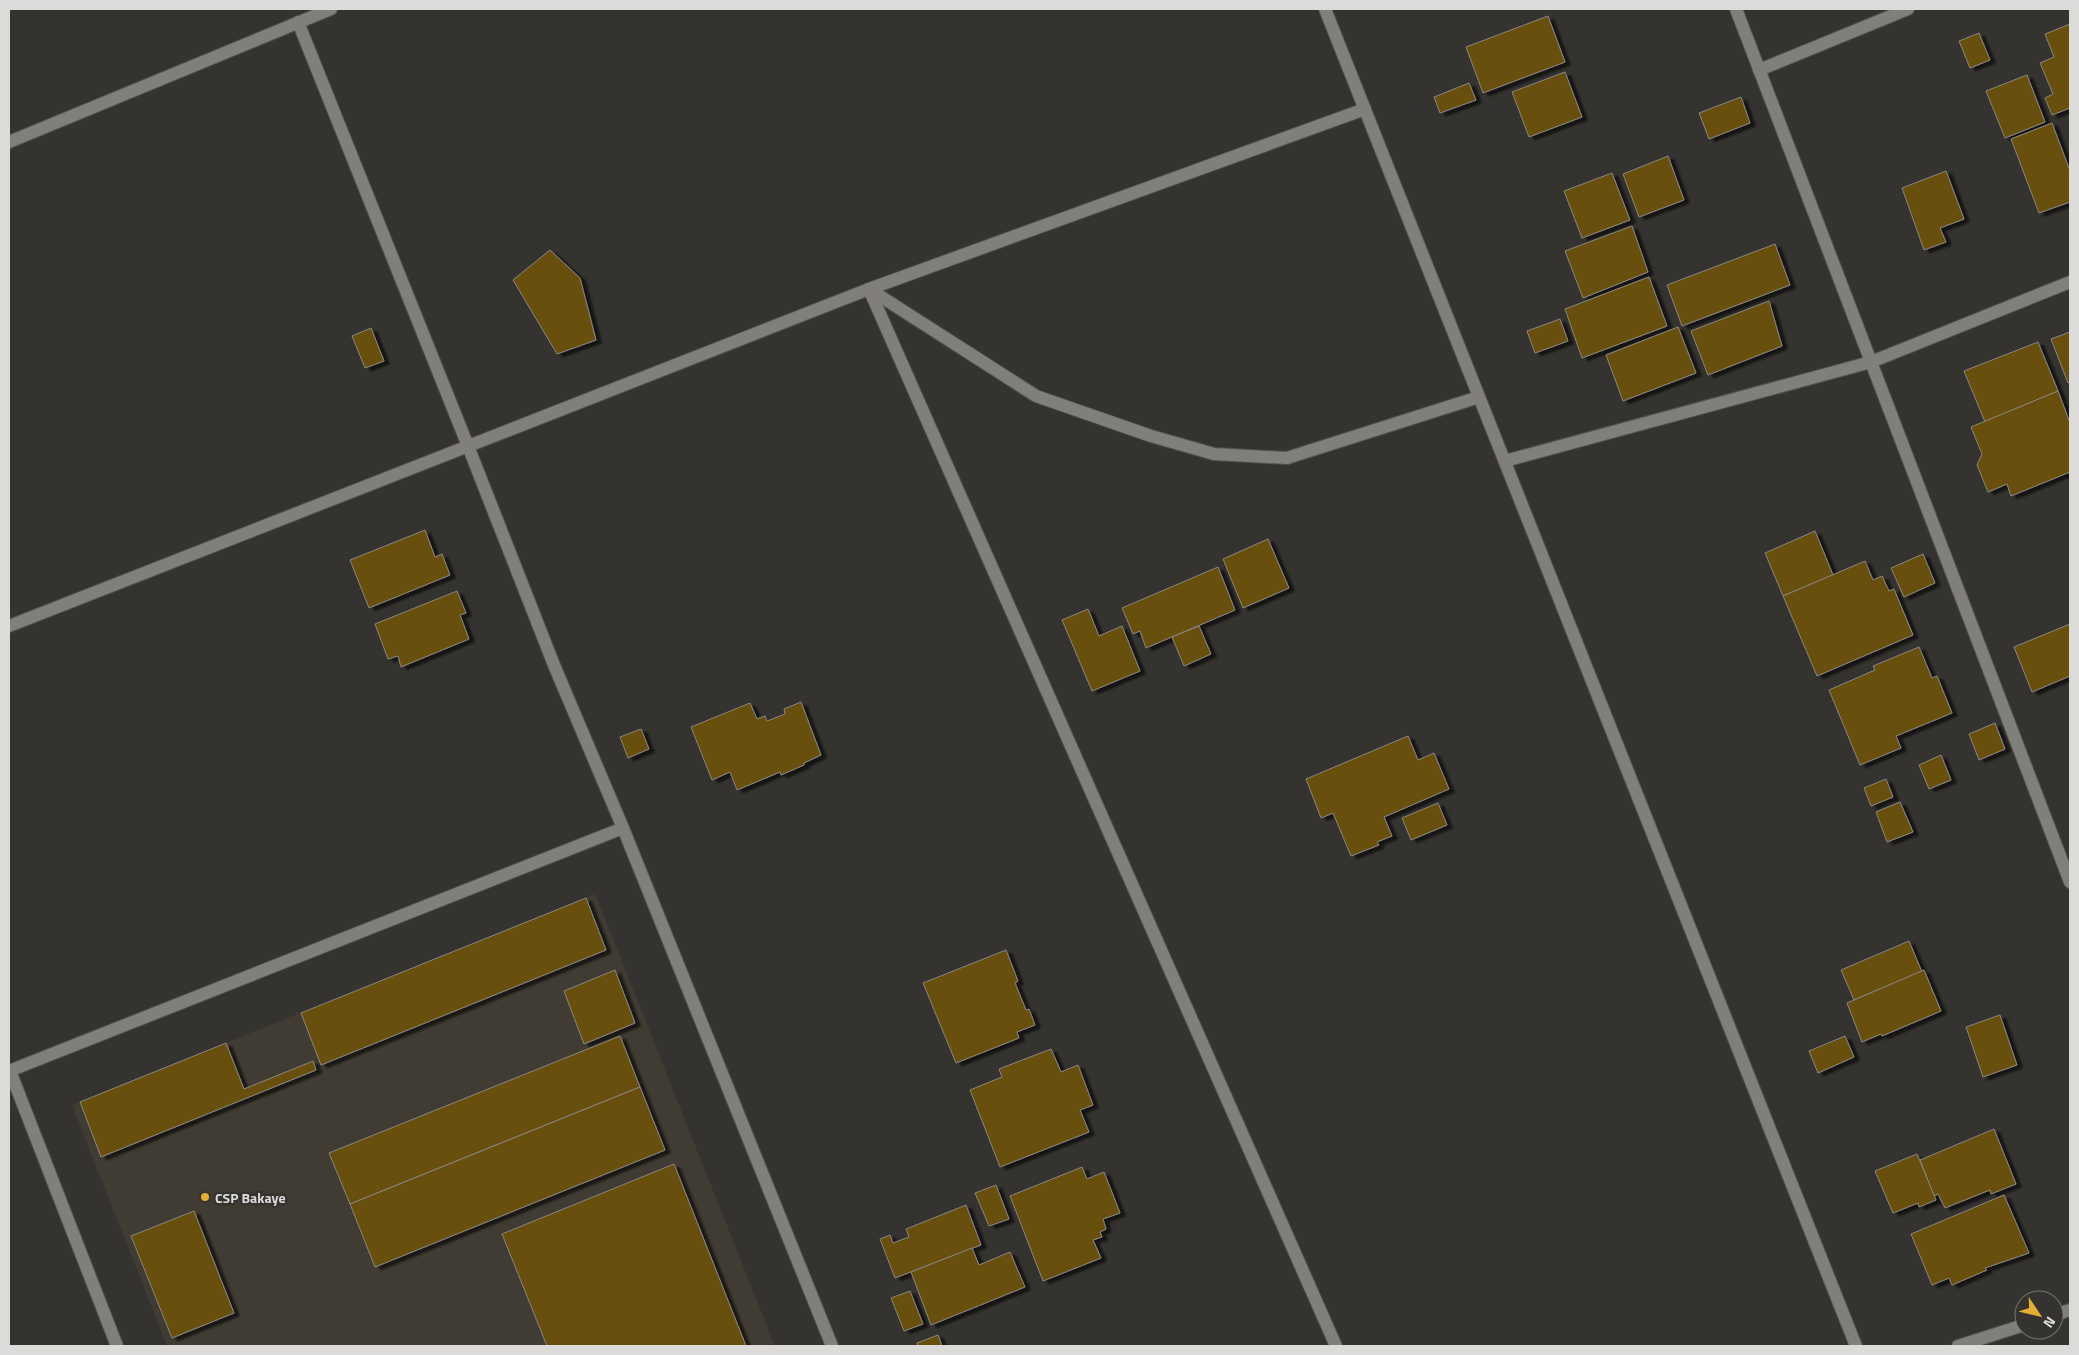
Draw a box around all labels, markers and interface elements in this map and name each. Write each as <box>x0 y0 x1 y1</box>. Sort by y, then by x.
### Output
place label: CSP Bakaye <box>215 1187 286 1208</box>
marker: CSP Bakaye <box>199 1191 211 1203</box>
north arrow <box>2014 1290 2064 1340</box>
text: N <box>2039 1313 2061 1333</box>

